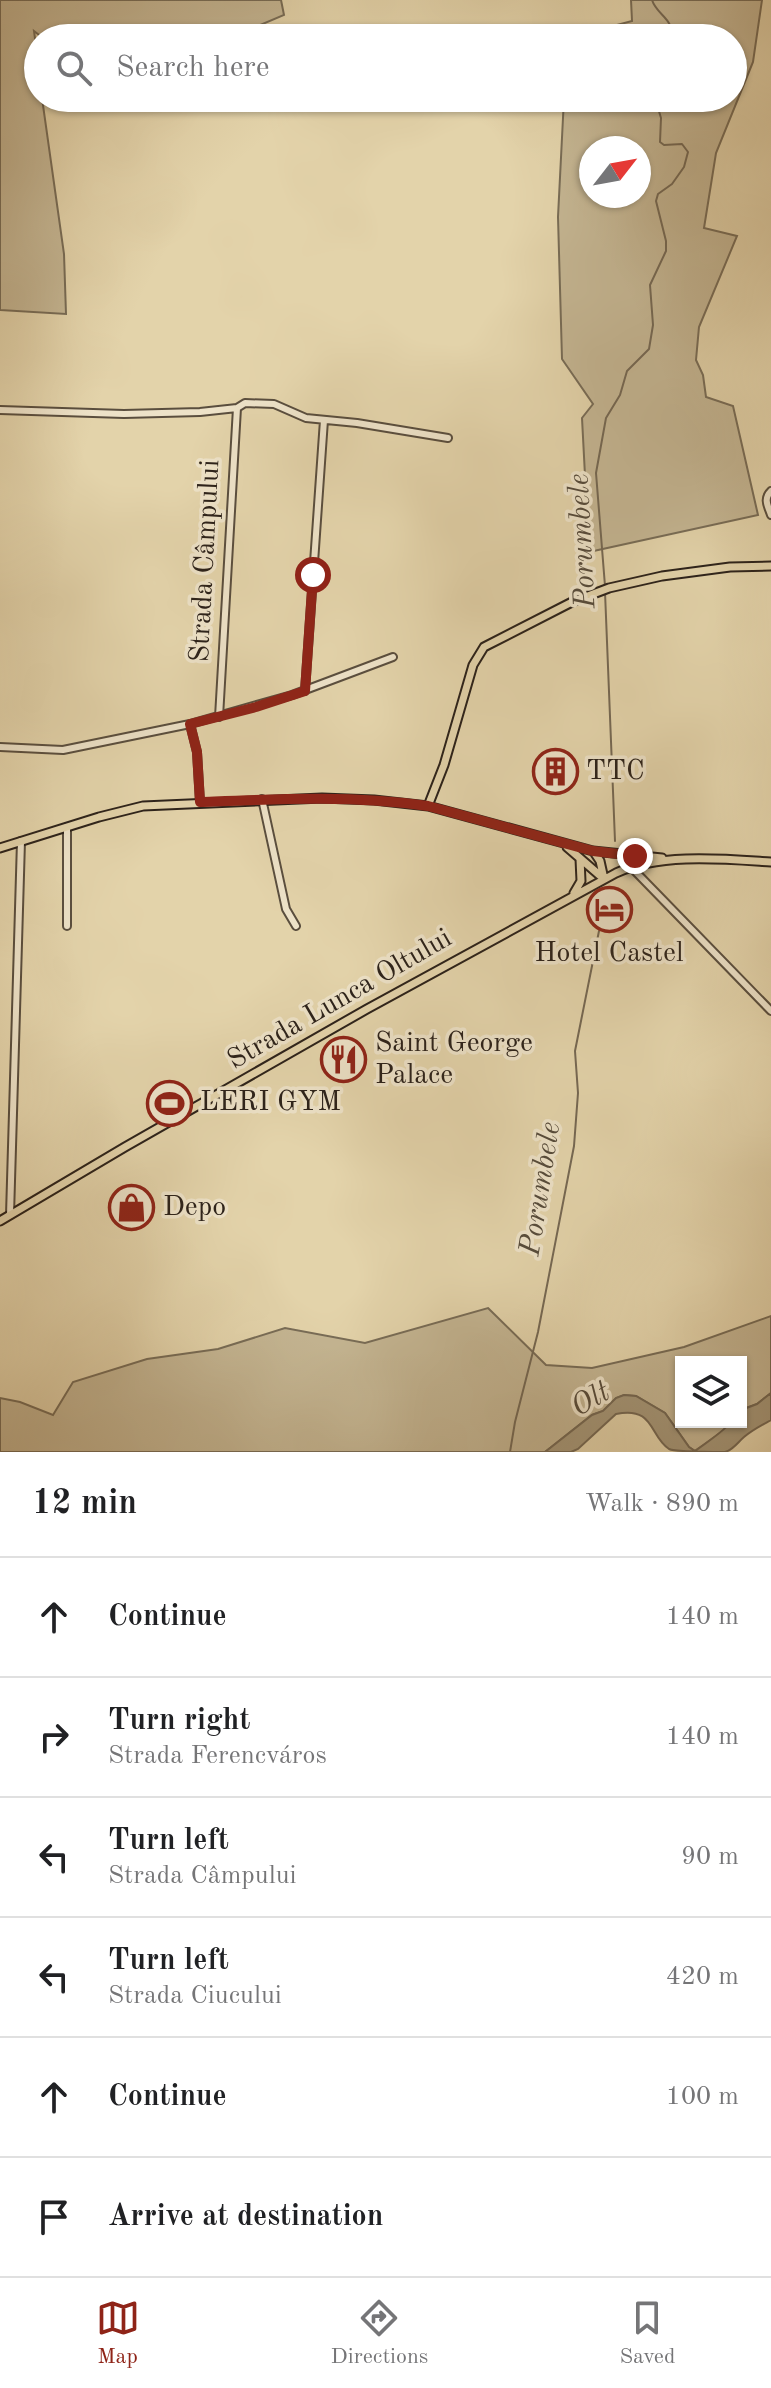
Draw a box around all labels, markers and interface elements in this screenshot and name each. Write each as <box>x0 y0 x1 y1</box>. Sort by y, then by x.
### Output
search box <box>24 24 747 112</box>
icon: search <box>52 46 96 90</box>
text: Search here <box>116 53 270 83</box>
north arrow <box>579 136 651 208</box>
street label: Strada Câmpului <box>187 459 225 663</box>
water label: Porumbele <box>564 473 602 610</box>
route start <box>295 557 331 593</box>
building icon: TTC <box>531 748 579 796</box>
place label: TTC <box>586 758 645 786</box>
route end <box>617 838 653 874</box>
hotel icon: Hotel Castel <box>585 885 633 933</box>
street label: Strada Lunca Oltului <box>223 925 457 1075</box>
place label: Hotel Castel <box>534 940 684 968</box>
place label: Saint George Palace <box>375 1030 533 1090</box>
restaurant icon: Saint George Palace <box>320 1036 368 1084</box>
sports icon: LERI GYM <box>145 1079 193 1127</box>
place label: LERI GYM <box>200 1089 341 1117</box>
water label: Porumbele <box>515 1120 566 1259</box>
shop icon: Depo <box>108 1184 156 1232</box>
place label: Depo <box>163 1194 226 1222</box>
map controls <box>675 1356 747 1428</box>
button: layers <box>675 1356 747 1428</box>
water label: Olt <box>566 1377 616 1423</box>
text: 12 min <box>32 1487 137 1521</box>
text: Walk · 890 m <box>585 1491 739 1517</box>
icon: ahead <box>32 1595 76 1639</box>
text: Continue <box>108 1602 227 1632</box>
text: 140 m <box>666 1604 739 1630</box>
text: Turn right <box>108 1706 250 1736</box>
icon: right <box>32 1715 76 1759</box>
text: 140 m <box>666 1724 739 1750</box>
text: Strada Ferencváros <box>108 1743 327 1769</box>
text: Turn left <box>108 1826 229 1856</box>
icon: left <box>32 1835 76 1879</box>
text: 90 m <box>681 1844 739 1870</box>
text: Strada Câmpului <box>108 1863 297 1889</box>
text: Turn left <box>108 1946 229 1976</box>
icon: left <box>32 1955 76 1999</box>
text: 420 m <box>666 1964 739 1990</box>
text: Strada Ciucului <box>108 1983 282 2009</box>
icon: ahead <box>32 2075 76 2119</box>
text: Continue <box>108 2082 227 2112</box>
text: 100 m <box>666 2084 739 2110</box>
icon: arrive <box>32 2195 76 2239</box>
text: Arrive at destination <box>108 2202 383 2232</box>
tab: Map <box>96 2296 140 2371</box>
tab: Directions <box>331 2296 428 2371</box>
tab: Saved <box>619 2296 675 2371</box>

